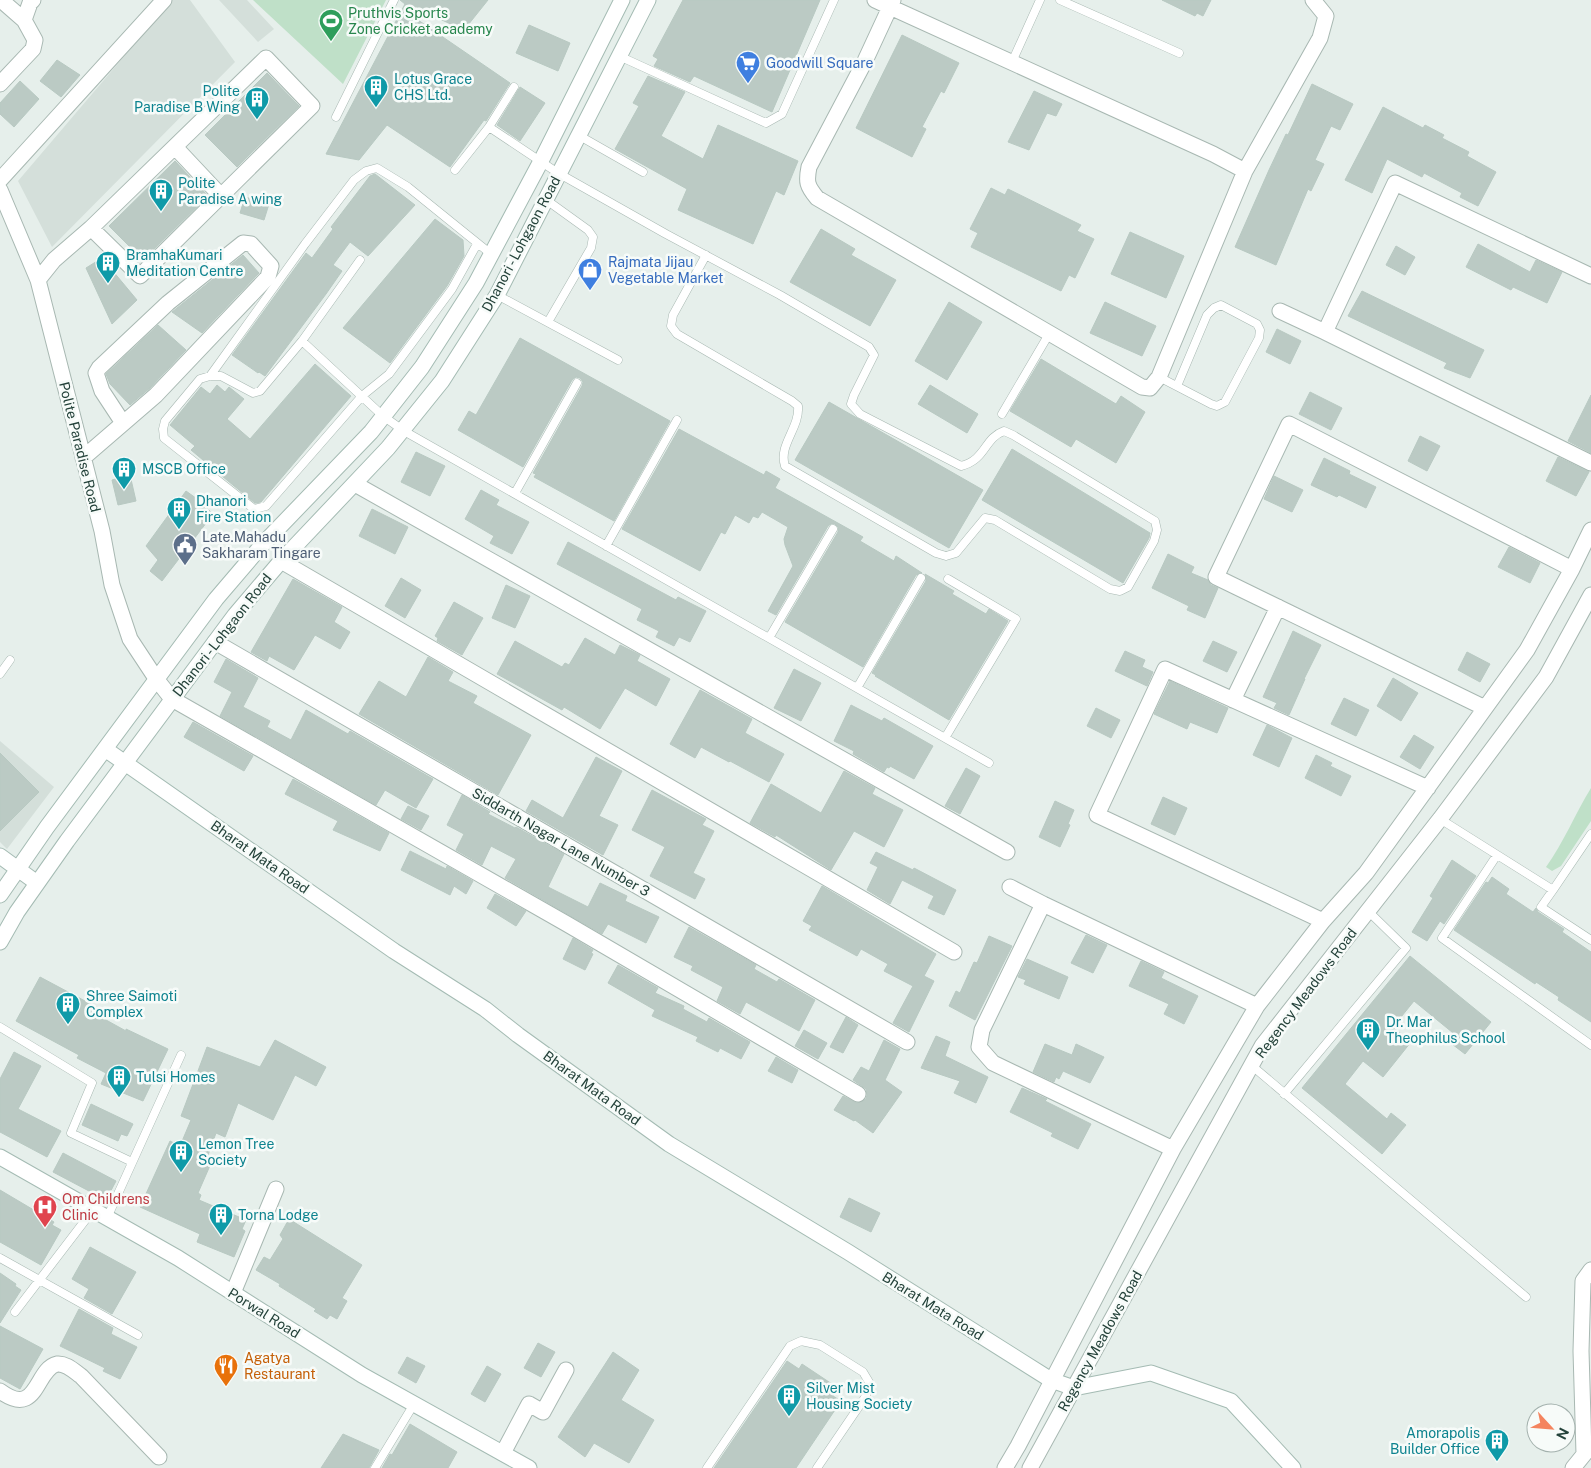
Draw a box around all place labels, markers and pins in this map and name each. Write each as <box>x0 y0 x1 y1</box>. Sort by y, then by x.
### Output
place label: Pruthvis Sports Zone Cricket academy <box>348 5 493 37</box>
sports icon: Pruthvis Sports Zone Cricket academy <box>318 8 344 42</box>
supermarket icon: Goodwill Square <box>735 50 761 84</box>
place label: Goodwill Square <box>766 55 874 71</box>
place label: Lotus Grace CHS Ltd. <box>394 71 472 103</box>
building icon: Lotus Grace CHS Ltd. <box>363 74 389 108</box>
place label: Polite Paradise B Wing <box>134 83 240 115</box>
building icon: Polite Paradise B Wing <box>244 86 270 120</box>
place label: Polite Paradise A wing <box>178 175 283 207</box>
building icon: Polite Paradise A wing <box>148 178 174 212</box>
place label: BramhaKumari Meditation Centre <box>126 247 243 279</box>
building icon: BramhaKumari Meditation Centre <box>95 250 121 284</box>
place label: Rajmata Jijau Vegetable Market <box>608 254 724 286</box>
shop icon: Rajmata Jijau Vegetable Market <box>577 257 603 291</box>
building icon: MSCB Office <box>111 456 137 490</box>
place label: MSCB Office <box>142 461 226 477</box>
place label: Dhanori Fire Station <box>196 493 271 525</box>
building icon: Dhanori Fire Station <box>166 496 192 530</box>
place label: Late.Mahadu Sakharam Tingare <box>202 529 321 561</box>
public building icon: Late.Mahadu Sakharam Tingare <box>172 532 198 566</box>
place label: Shree Saimoti Complex <box>86 988 177 1020</box>
building icon: Shree Saimoti Complex <box>55 991 81 1025</box>
place label: Dr. Mar Theophilus School <box>1386 1014 1506 1046</box>
building icon: Dr. Mar Theophilus School <box>1355 1017 1381 1051</box>
building icon: Tulsi Homes <box>106 1064 132 1098</box>
place label: Tulsi Homes <box>136 1069 215 1085</box>
place label: Lemon Tree Society <box>198 1136 274 1168</box>
building icon: Lemon Tree Society <box>168 1139 194 1173</box>
place label: Om Childrens Clinic <box>62 1191 150 1223</box>
hospital icon: Om Childrens Clinic <box>32 1194 58 1228</box>
building icon: Torna Lodge <box>208 1202 234 1236</box>
place label: Torna Lodge <box>238 1207 318 1223</box>
place label: Agatya Restaurant <box>244 1350 316 1382</box>
restaurant icon: Agatya Restaurant <box>213 1353 239 1387</box>
place label: Silver Mist Housing Society <box>806 1380 913 1412</box>
building icon: Silver Mist Housing Society <box>776 1383 802 1417</box>
place label: Amorapolis Builder Office <box>1390 1425 1480 1457</box>
building icon: Amorapolis Builder Office <box>1484 1428 1510 1462</box>

